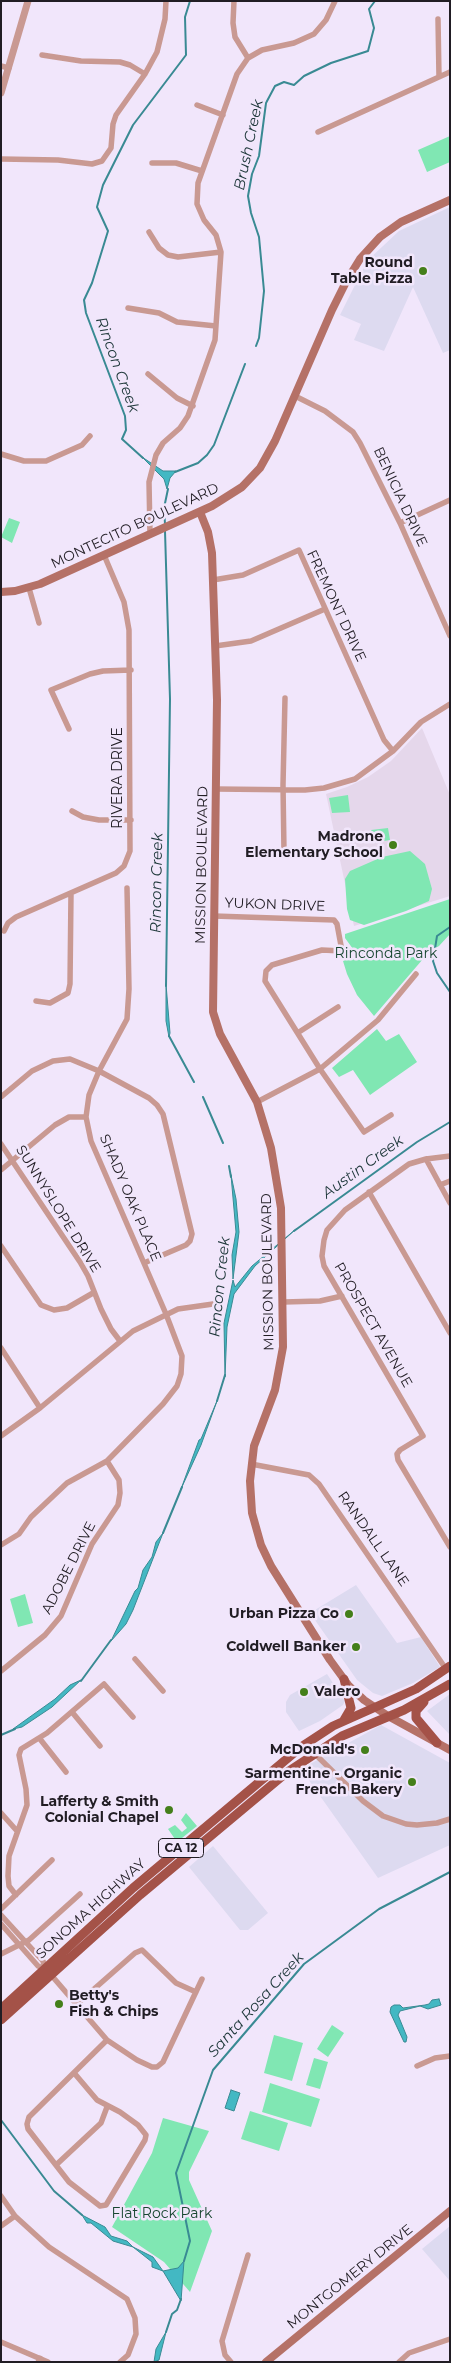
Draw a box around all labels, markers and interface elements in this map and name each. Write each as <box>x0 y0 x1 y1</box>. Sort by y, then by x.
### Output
water label: Brush Creek <box>231 98 267 192</box>
place label: Round Table Pizza <box>331 255 413 288</box>
marker: Round Table Pizza <box>417 265 429 277</box>
water label: Rincon Creek <box>91 315 143 415</box>
street label: BENICIA DRIVE <box>370 444 430 550</box>
street label: MONTECITO BOULEVARD <box>48 480 222 572</box>
street label: FREMONT DRIVE <box>303 548 369 664</box>
street label: RIVERA DRIVE <box>110 727 126 829</box>
street label: MISSION BOULEVARD <box>192 786 212 944</box>
place label: Madrone Elementary School <box>245 829 383 862</box>
water label: Rincon Creek <box>147 833 167 933</box>
marker: Madrone Elementary School <box>387 839 399 851</box>
street label: YUKON DRIVE <box>224 895 326 915</box>
park label: Rinconda Park <box>335 946 437 962</box>
street label: SHADY OAK PLACE <box>96 1132 164 1264</box>
water label: Austin Creek <box>319 1132 407 1202</box>
street label: SUNNYSLOPE DRIVE <box>12 1142 104 1276</box>
street label: MISSION BOULEVARD <box>258 1193 278 1351</box>
water label: Rincon Creek <box>206 1236 234 1338</box>
street label: PROSPECT AVENUE <box>330 1260 416 1390</box>
street label: RANDALL LANE <box>334 1488 412 1590</box>
street label: ADOBE DRIVE <box>38 1519 100 1617</box>
place label: Urban Pizza Co <box>229 1606 339 1622</box>
marker: Urban Pizza Co <box>343 1608 355 1620</box>
place label: Coldwell Banker <box>226 1639 346 1655</box>
marker: Coldwell Banker <box>350 1641 362 1653</box>
place label: Valero <box>314 1684 360 1700</box>
marker: Valero <box>298 1686 310 1698</box>
place label: McDonald's <box>270 1742 355 1758</box>
marker: McDonald's <box>359 1744 371 1756</box>
place label: Sarmentine - Organic French Bakery <box>245 1766 402 1798</box>
marker: Sarmentine - Organic French Bakery <box>406 1776 418 1788</box>
place label: Lafferty & Smith Colonial Chapel <box>40 1794 159 1826</box>
marker: Lafferty & Smith Colonial Chapel <box>163 1804 175 1816</box>
road number: CA 12 <box>158 1839 204 1858</box>
street label: SONOMA HIGHWAY <box>33 1855 149 1963</box>
water label: Santa Rosa Creek <box>204 1949 308 2061</box>
place label: Betty's Fish & Chips <box>69 1988 159 2020</box>
marker: Betty's Fish & Chips <box>53 1998 65 2010</box>
park label: Flat Rock Park <box>112 2206 212 2222</box>
street label: MONTGOMERY DRIVE <box>284 2221 416 2333</box>

